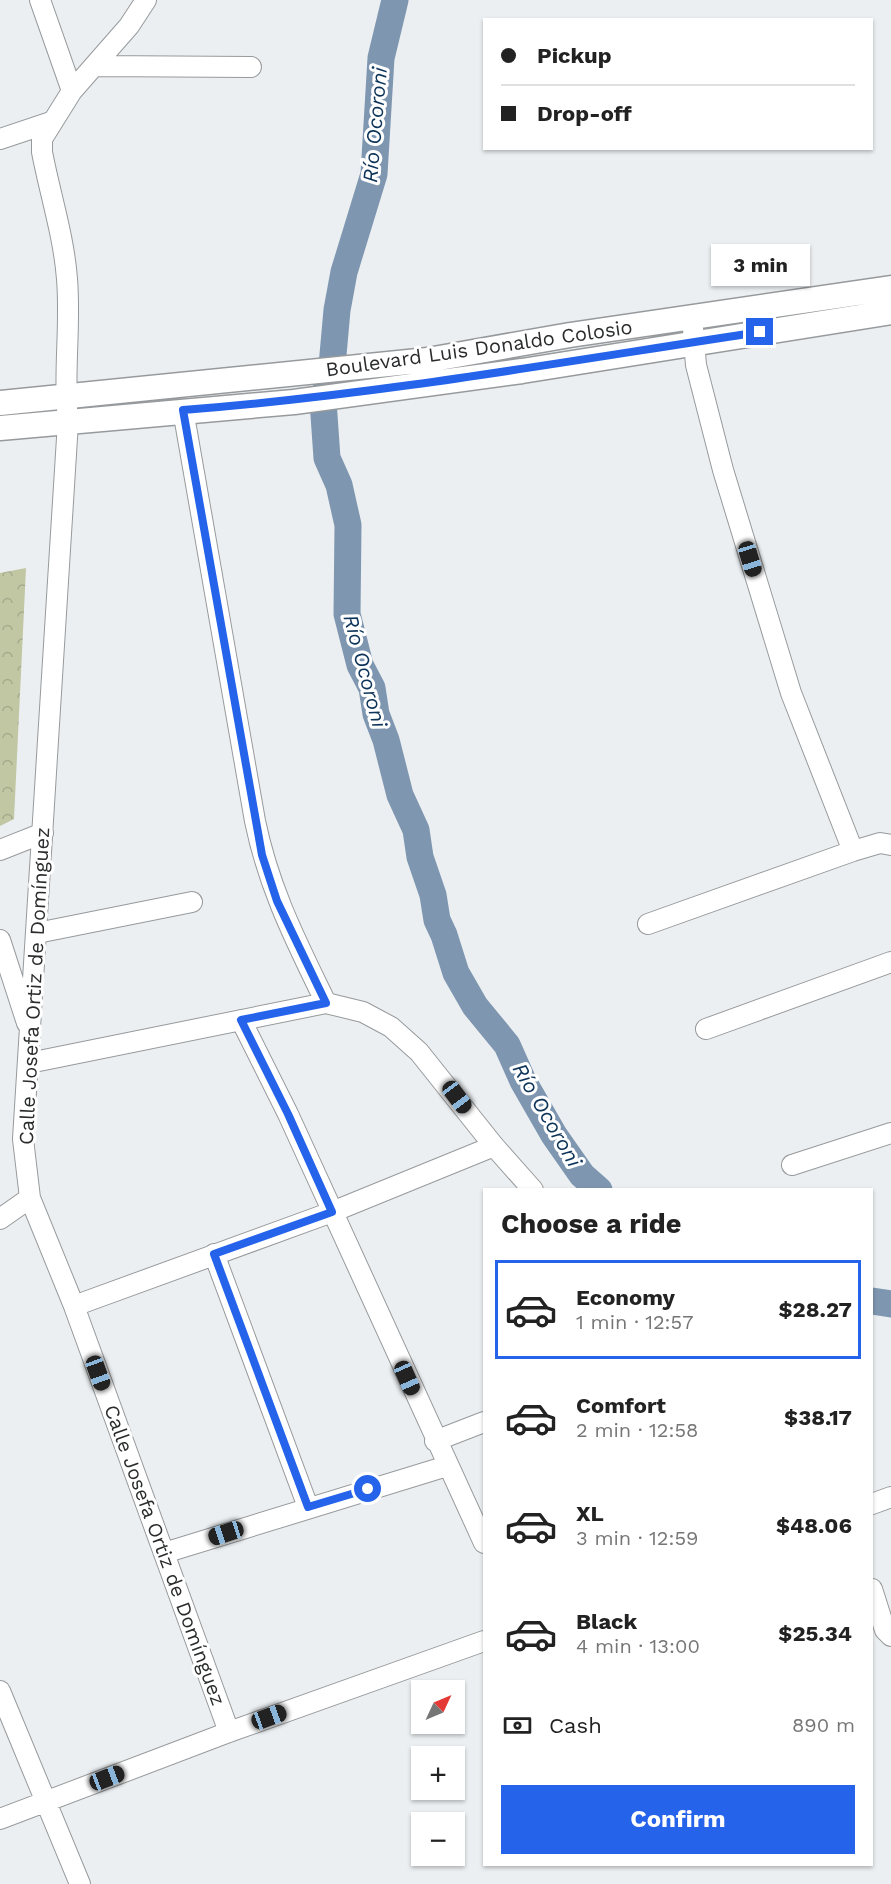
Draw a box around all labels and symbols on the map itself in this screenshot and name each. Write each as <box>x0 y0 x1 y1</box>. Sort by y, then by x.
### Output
water label: Río Ocoroni <box>357 66 392 184</box>
callout: 3 min <box>710 245 810 287</box>
street label: Boulevard Luis Donaldo Colosio <box>324 315 634 381</box>
route end <box>746 318 773 345</box>
car <box>736 539 764 579</box>
water label: Río Ocoroni <box>338 612 393 731</box>
street label: Calle Josefa Ortiz de Domínguez <box>14 827 54 1145</box>
water label: Río Ocoroni <box>508 1058 588 1172</box>
car <box>439 1077 475 1117</box>
car <box>83 1353 113 1393</box>
car <box>391 1358 423 1398</box>
street label: Calle Josefa Ortiz de Domínguez <box>99 1401 231 1709</box>
route start <box>354 1475 381 1502</box>
car <box>206 1519 246 1547</box>
north arrow <box>411 1680 465 1734</box>
car <box>249 1702 289 1732</box>
car <box>87 1763 127 1793</box>

